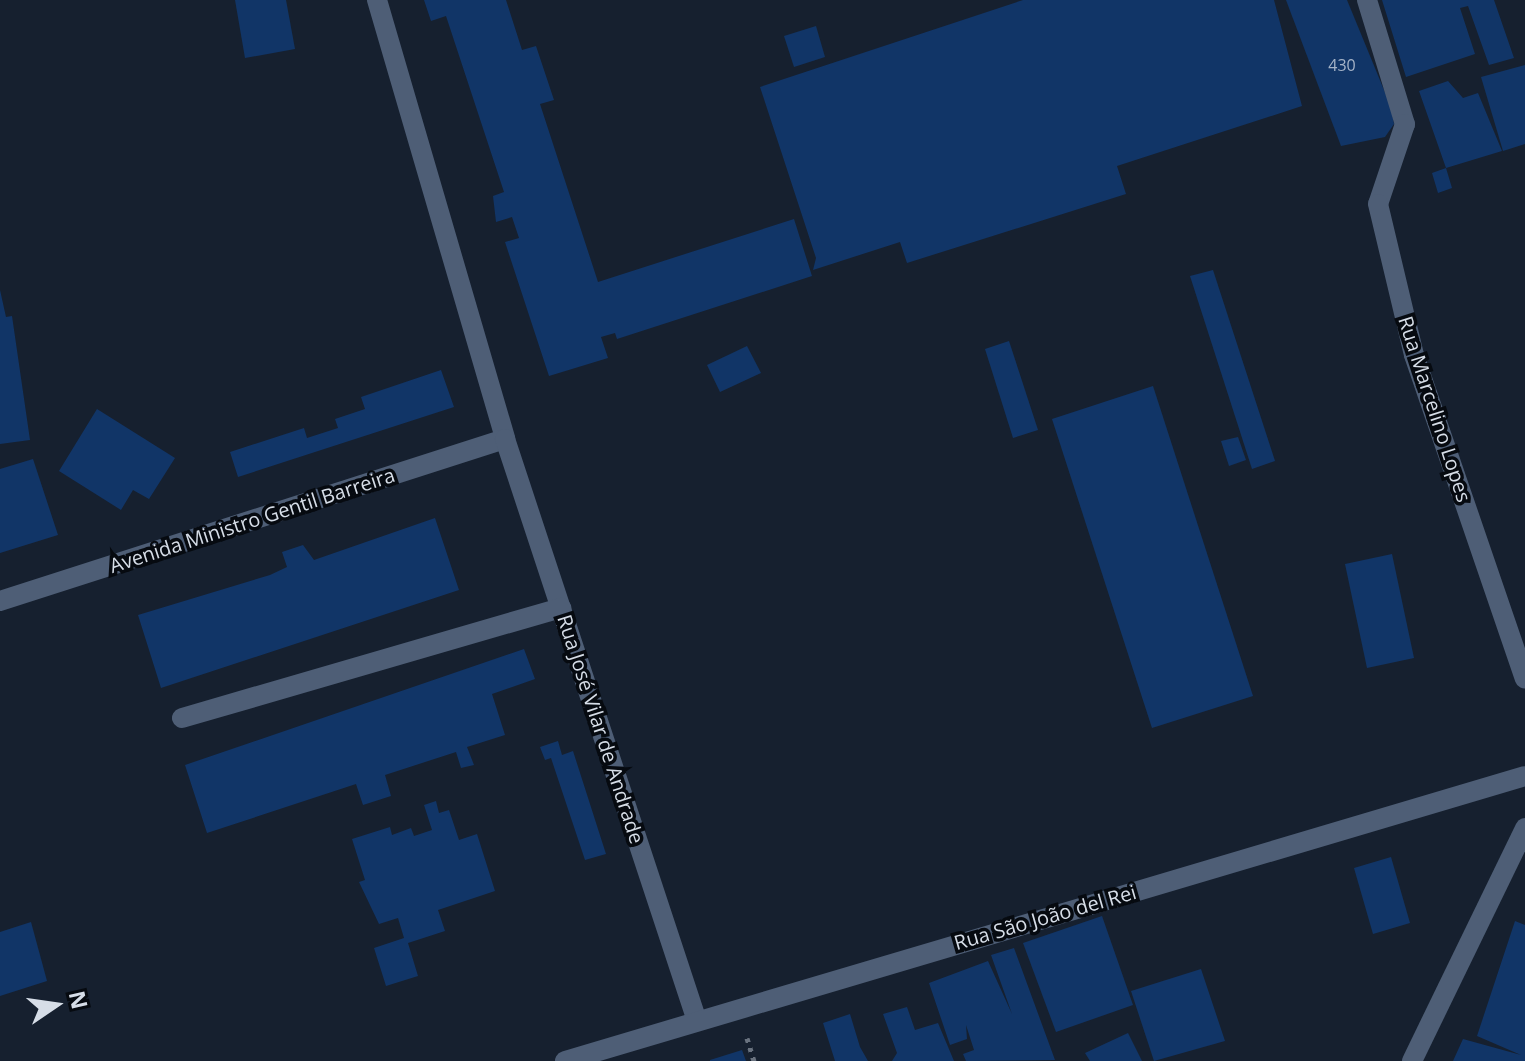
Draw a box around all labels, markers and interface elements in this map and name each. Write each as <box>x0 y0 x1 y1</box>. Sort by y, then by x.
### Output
house number: 430 <box>1328 55 1356 75</box>
street label: Rua Marcelino Lopes <box>1394 313 1476 505</box>
street label: Avenida Ministro Gentil Barreira <box>106 462 398 578</box>
street label: Rua José Vilar de Andrade <box>553 611 649 847</box>
street label: Rua São João del Rei <box>951 880 1139 954</box>
north arrow <box>16 965 96 1045</box>
text: N <box>63 988 96 1012</box>

